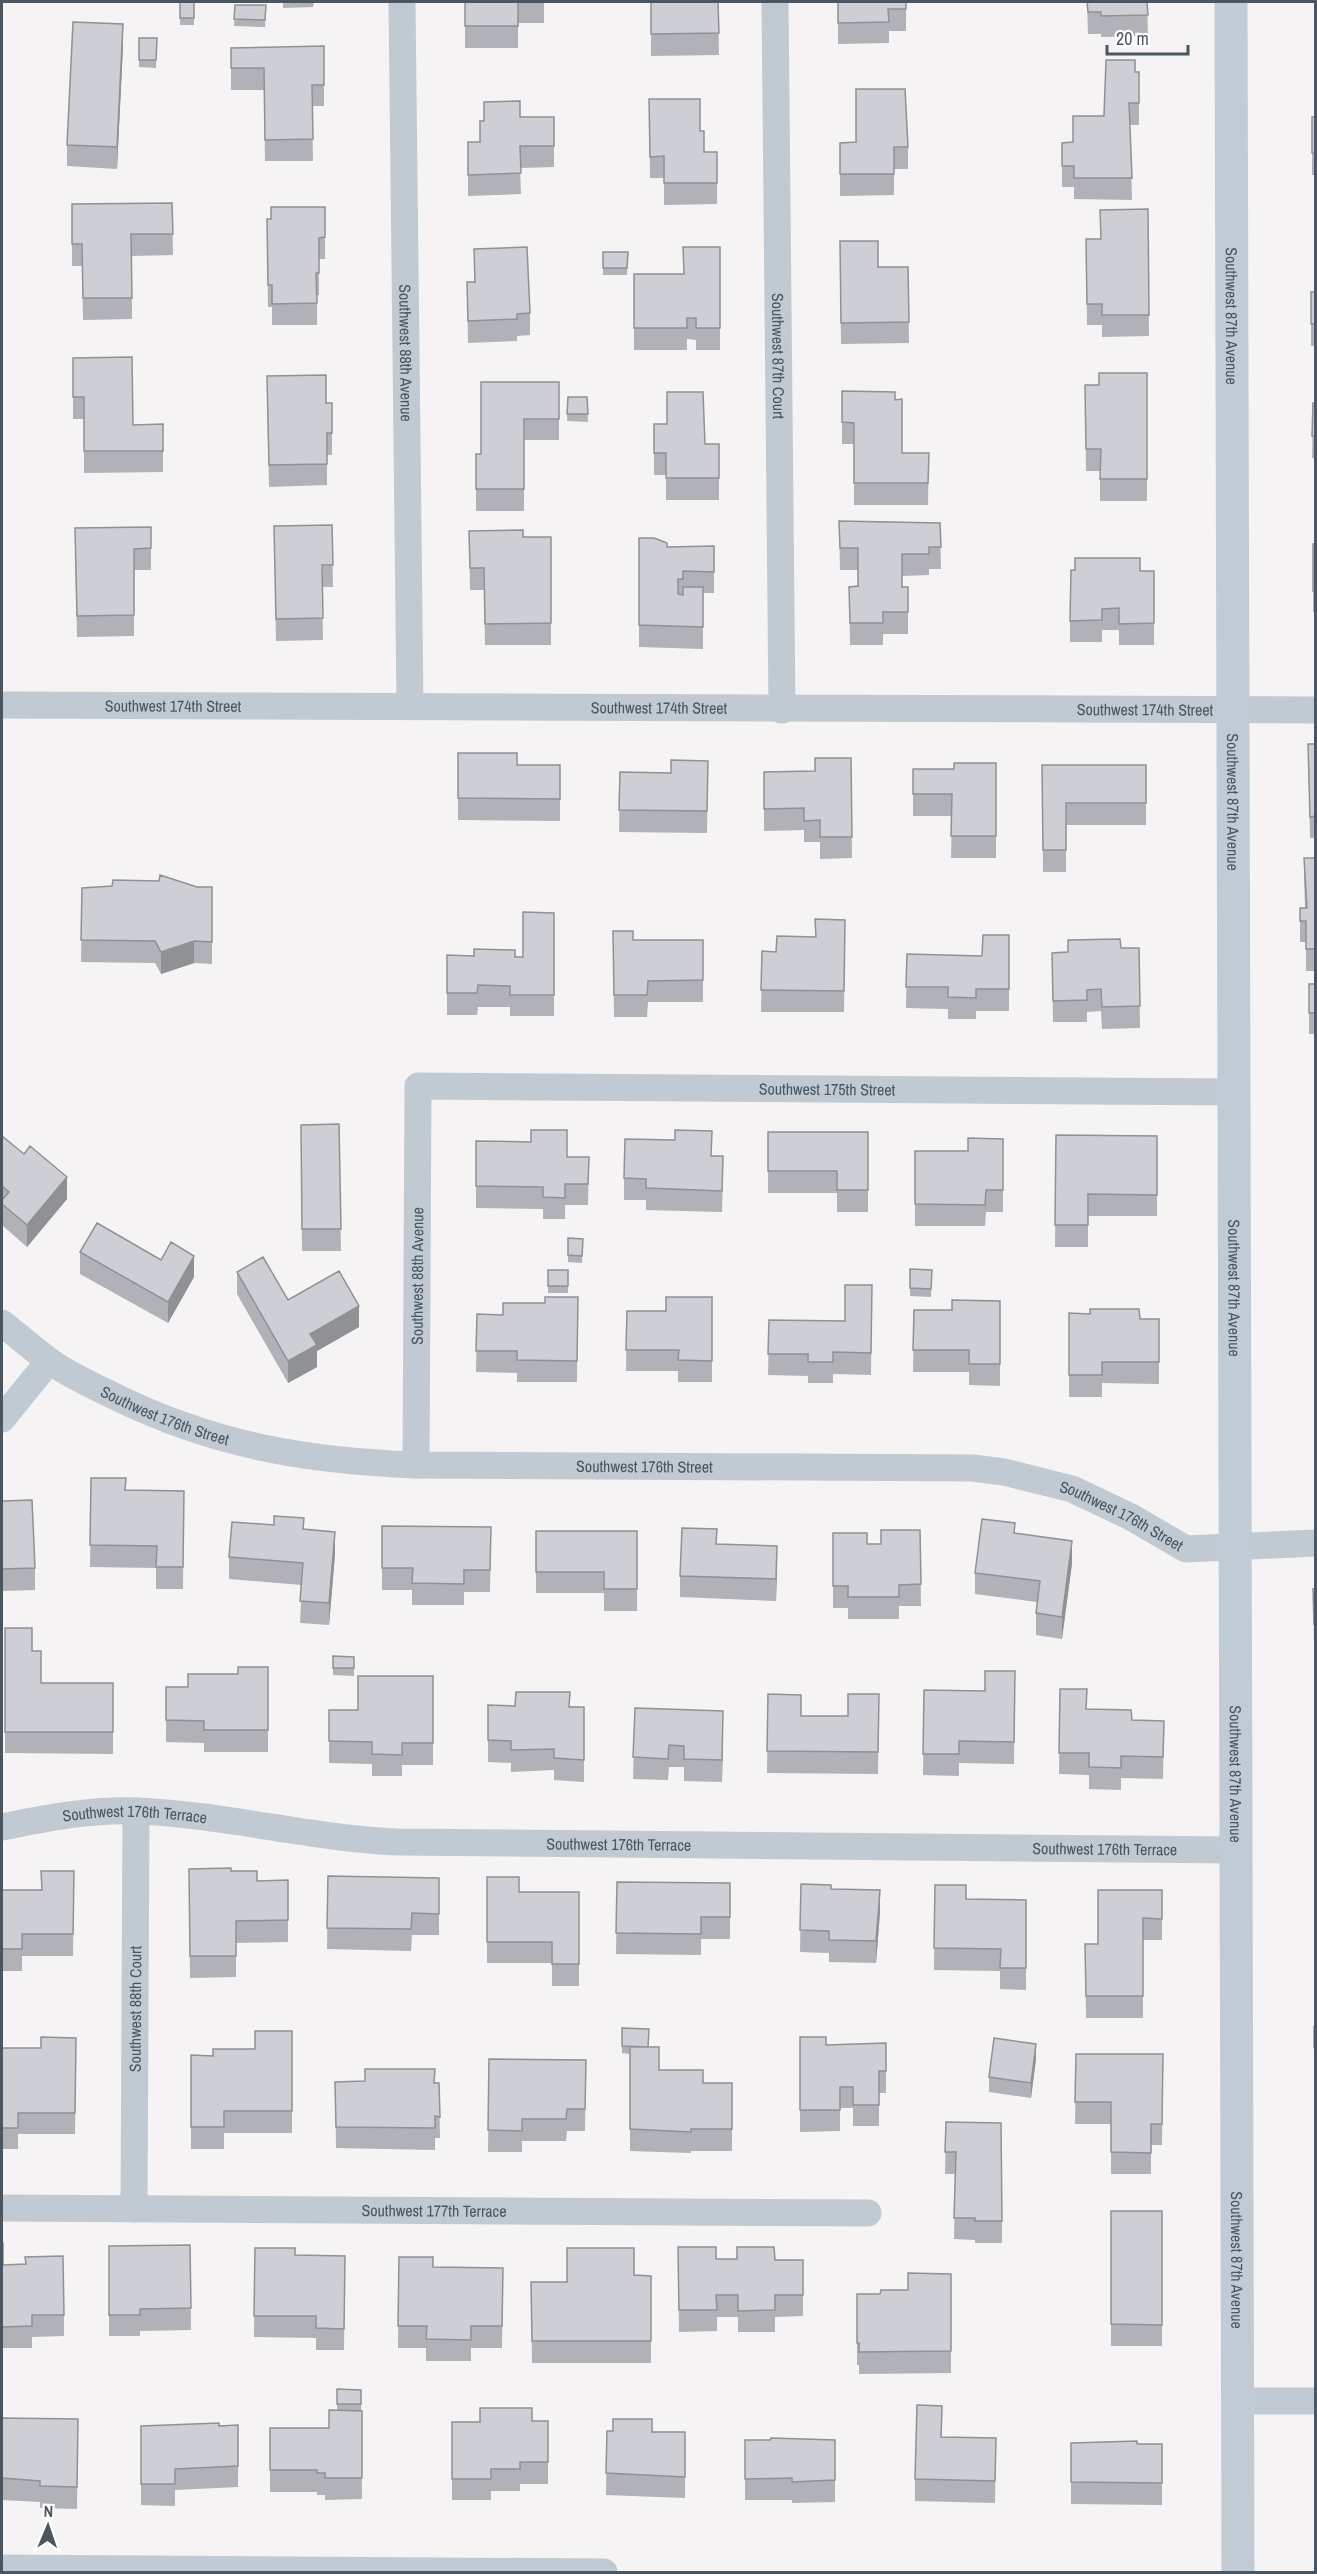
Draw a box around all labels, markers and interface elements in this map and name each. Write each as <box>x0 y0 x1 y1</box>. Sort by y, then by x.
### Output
scale bar <box>1107 18 1188 56</box>
text: 20 m <box>1116 26 1149 51</box>
street label: Southwest 87th Avenue <box>1221 247 1243 385</box>
street label: Southwest 88th Avenue <box>394 284 418 422</box>
street label: Southwest 87th Court <box>767 293 790 420</box>
street label: Southwest 174th Street <box>105 694 242 717</box>
street label: Southwest 174th Street <box>591 696 728 719</box>
street label: Southwest 174th Street <box>1077 698 1214 721</box>
street label: Southwest 87th Avenue <box>1222 733 1244 871</box>
street label: Southwest 175th Street <box>759 1078 896 1101</box>
street label: Southwest 88th Avenue <box>406 1207 428 1345</box>
street label: Southwest 87th Avenue <box>1223 1219 1246 1357</box>
street label: Southwest 176th Street <box>97 1380 232 1450</box>
street label: Southwest 176th Street <box>576 1455 713 1478</box>
street label: Southwest 176th Street <box>1057 1475 1188 1556</box>
street label: Southwest 87th Avenue <box>1225 1705 1247 1843</box>
street label: Southwest 176th Terrace <box>61 1800 208 1828</box>
street label: Southwest 176th Terrace <box>546 1832 691 1856</box>
street label: Southwest 176th Terrace <box>1032 1837 1177 1860</box>
street label: Southwest 88th Court <box>124 1945 146 2072</box>
street label: Southwest 87th Avenue <box>1226 2191 1248 2329</box>
street label: Southwest 177th Terrace <box>361 2199 507 2222</box>
north arrow <box>18 2496 78 2556</box>
text: N <box>43 2500 54 2522</box>

